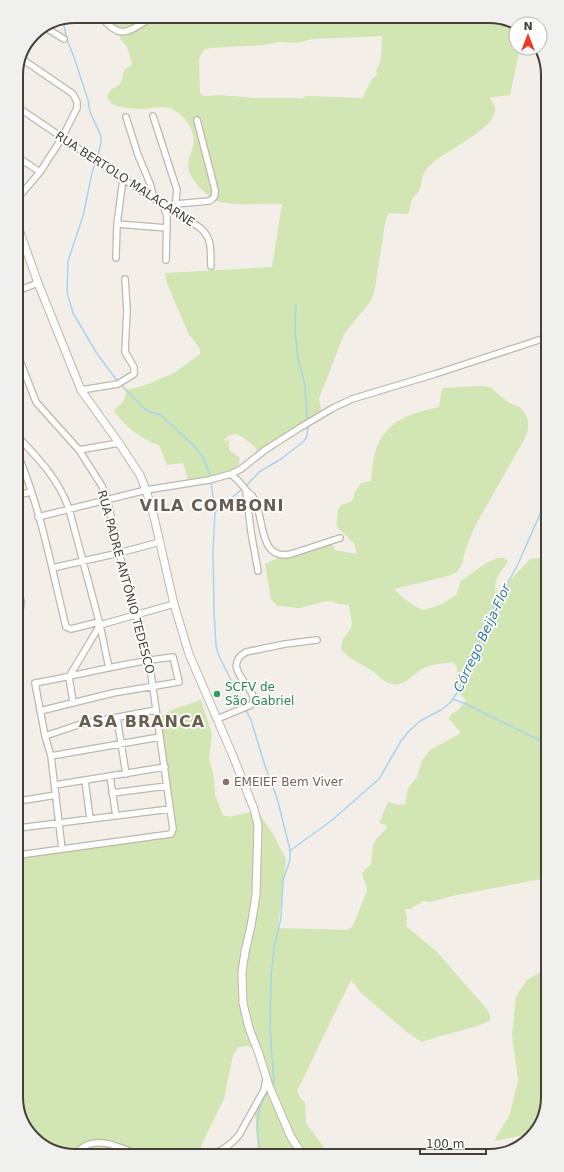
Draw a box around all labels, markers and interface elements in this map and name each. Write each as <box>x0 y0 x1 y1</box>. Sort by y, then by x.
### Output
north arrow <box>508 16 548 56</box>
text: N <box>523 20 533 33</box>
street label: RUA BERTOLO MALACARNE <box>53 129 197 229</box>
street label: RUA PADRE ANTÔNIO TEDESCO <box>95 488 158 675</box>
district label: VILA COMBONI <box>140 496 284 515</box>
water label: Córrego Beija-Flor <box>450 580 514 694</box>
place label: SCFV de São Gabriel <box>225 680 294 708</box>
marker: SCFV de São Gabriel <box>212 689 222 699</box>
district label: ASA BRANCA <box>79 712 205 731</box>
place label: EMEIEF Bem Viver <box>234 775 343 789</box>
marker: EMEIEF Bem Viver <box>221 777 231 787</box>
scale bar <box>420 1130 486 1156</box>
text: 100 m <box>426 1137 464 1151</box>

